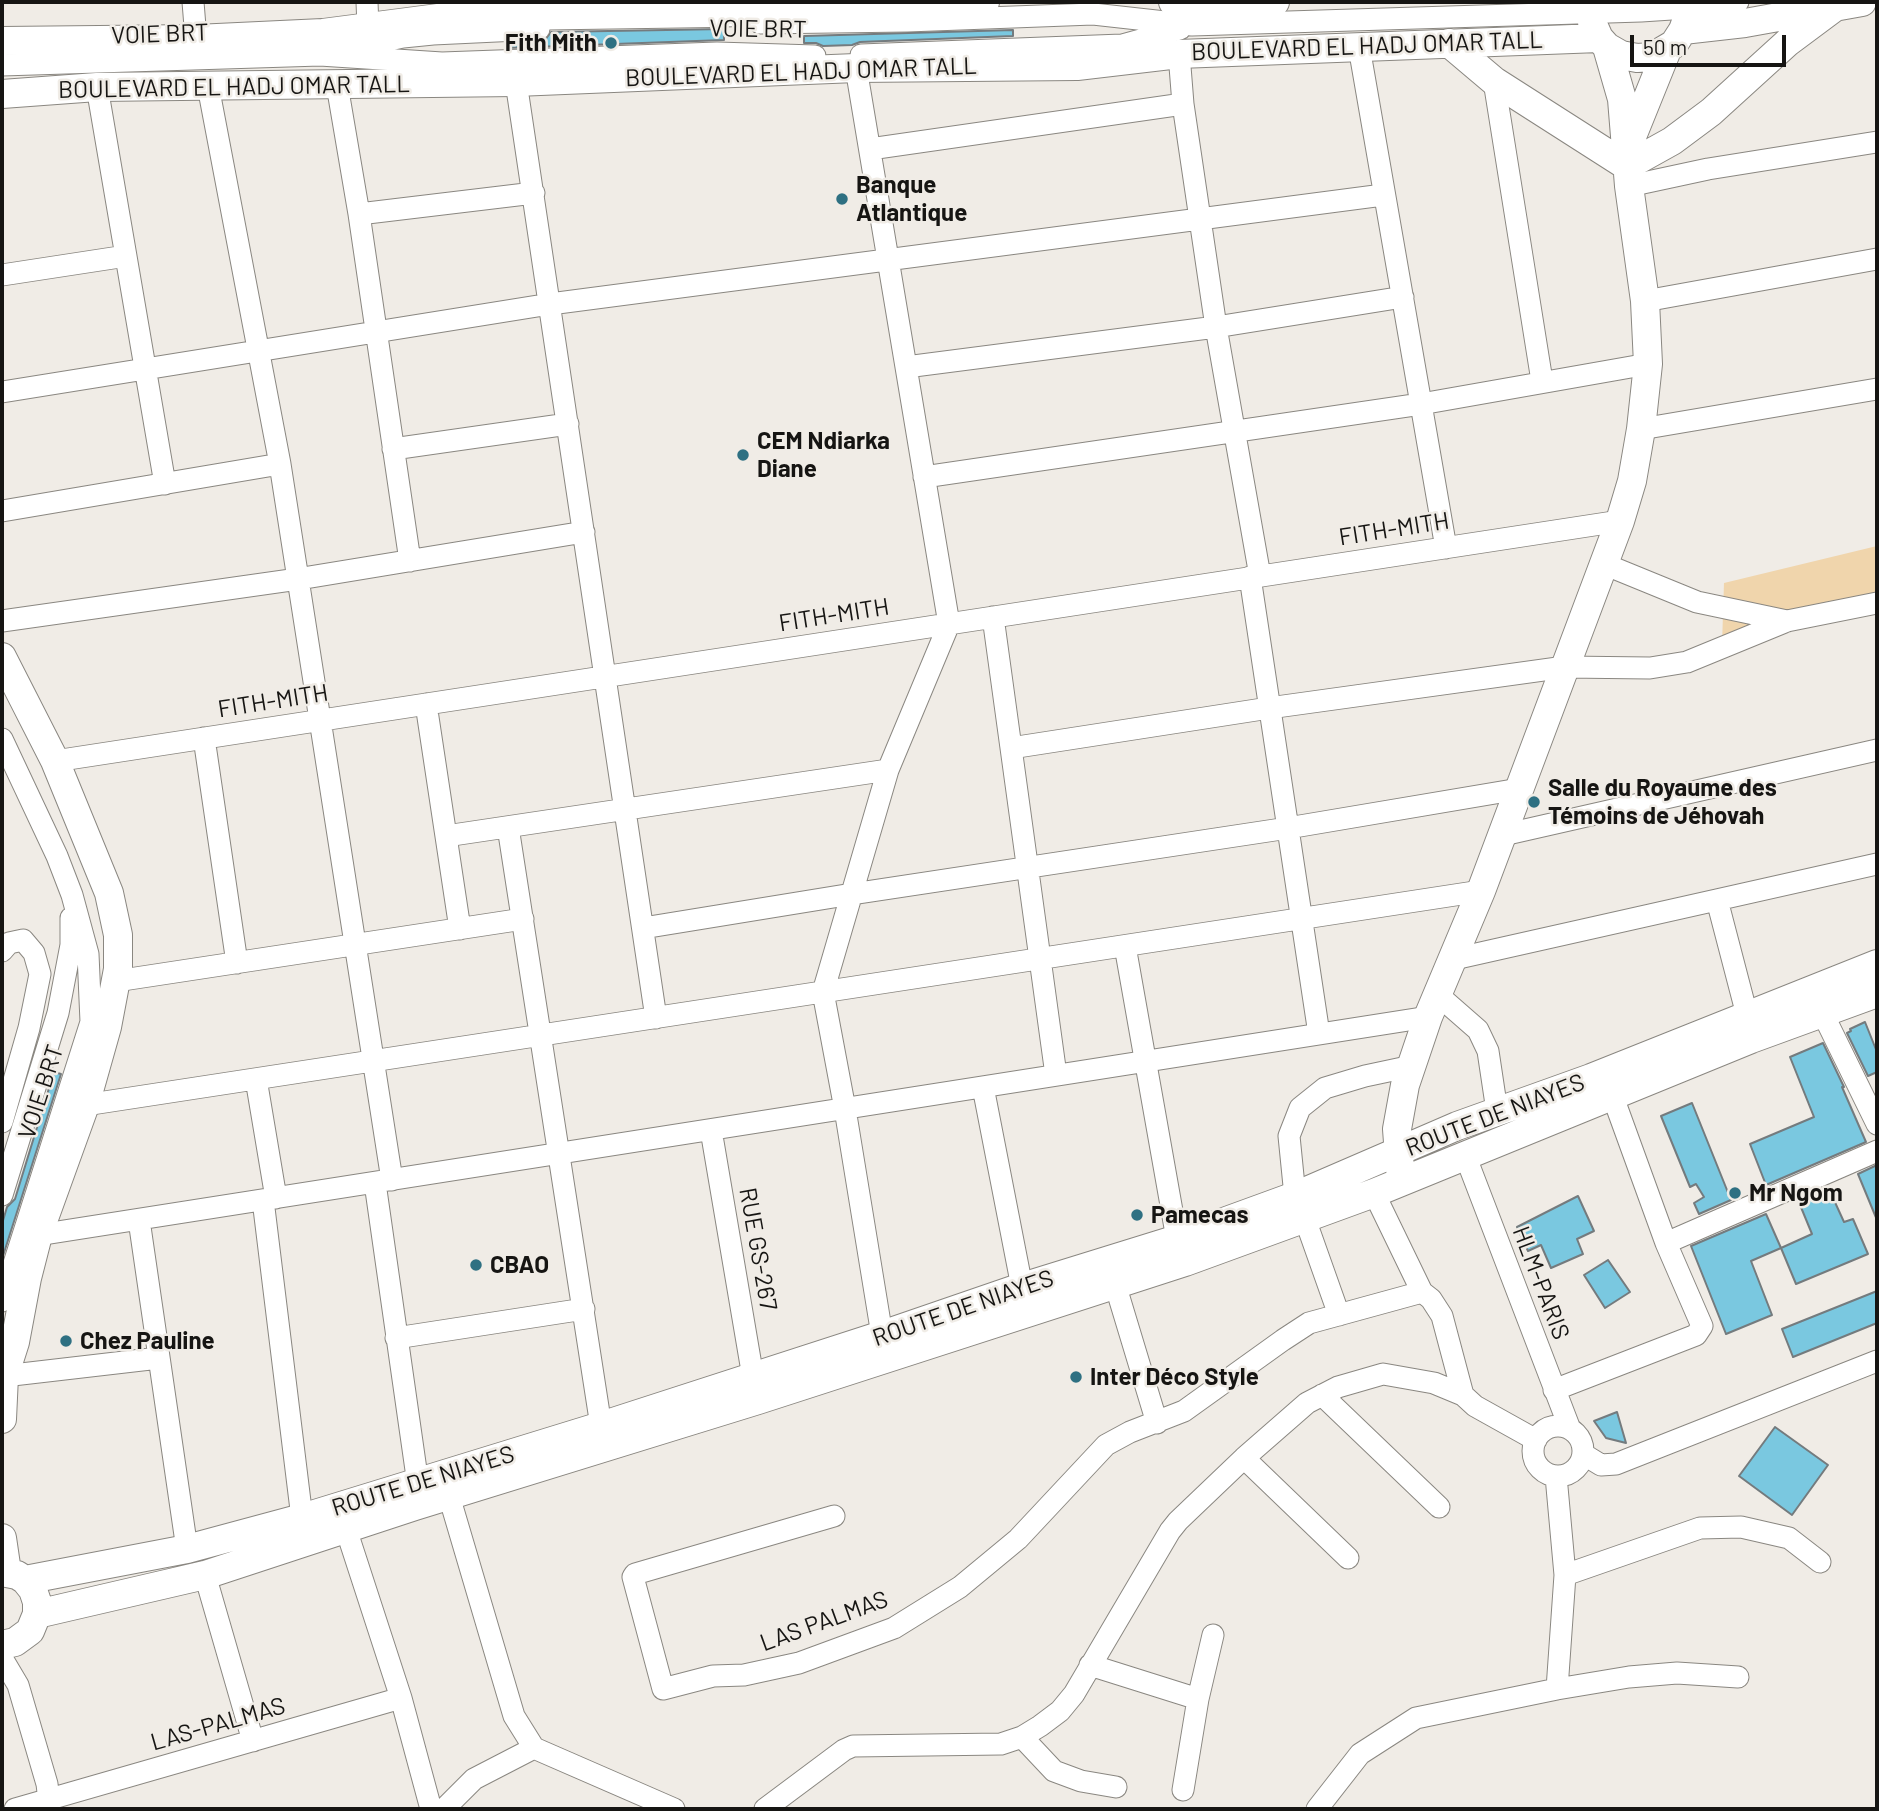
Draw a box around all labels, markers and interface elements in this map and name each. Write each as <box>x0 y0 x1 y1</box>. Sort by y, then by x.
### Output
street label: VOIE BRT <box>709 14 807 44</box>
street label: VOIE BRT <box>111 18 209 50</box>
scale bar <box>1634 21 1790 65</box>
street label: BOULEVARD EL HADJ OMAR TALL <box>1191 25 1543 67</box>
place label: Fith Mith <box>505 29 597 57</box>
text: 50 m <box>1643 34 1687 59</box>
marker: Fith Mith <box>603 35 619 51</box>
street label: BOULEVARD EL HADJ OMAR TALL <box>625 51 977 93</box>
street label: BOULEVARD EL HADJ OMAR TALL <box>58 70 410 104</box>
place label: Banque Atlantique <box>856 171 967 227</box>
marker: Banque Atlantique <box>834 191 850 207</box>
place label: CEM Ndiarka Diane <box>757 427 890 483</box>
marker: CEM Ndiarka Diane <box>735 447 751 463</box>
street label: FITH-MITH <box>1337 506 1451 552</box>
street label: FITH-MITH <box>777 592 891 638</box>
street label: FITH-MITH <box>216 678 330 724</box>
place label: Salle du Royaume des Témoins de Jéhovah <box>1548 774 1777 830</box>
marker: Salle du Royaume des Témoins de Jéhovah <box>1526 794 1542 810</box>
street label: VOIE BRT <box>12 1041 70 1143</box>
street label: ROUTE DE NIAYES <box>1401 1068 1589 1162</box>
place label: Mr Ngom <box>1749 1179 1843 1207</box>
street label: RUE GS-267 <box>733 1185 783 1313</box>
marker: Mr Ngom <box>1727 1185 1743 1201</box>
place label: Pamecas <box>1151 1201 1249 1229</box>
marker: Pamecas <box>1129 1207 1145 1223</box>
street label: HLM-PARIS <box>1506 1222 1576 1344</box>
place label: CBAO <box>490 1251 549 1279</box>
marker: CBAO <box>468 1257 484 1273</box>
street label: ROUTE DE NIAYES <box>869 1264 1057 1352</box>
place label: Chez Pauline <box>80 1327 215 1355</box>
marker: Chez Pauline <box>58 1333 74 1349</box>
place label: Inter Déco Style <box>1090 1363 1259 1391</box>
marker: Inter Déco Style <box>1068 1369 1084 1385</box>
street label: ROUTE DE NIAYES <box>328 1440 518 1522</box>
street label: LAS PALMAS <box>756 1585 892 1657</box>
street label: LAS-PALMAS <box>147 1691 289 1757</box>

